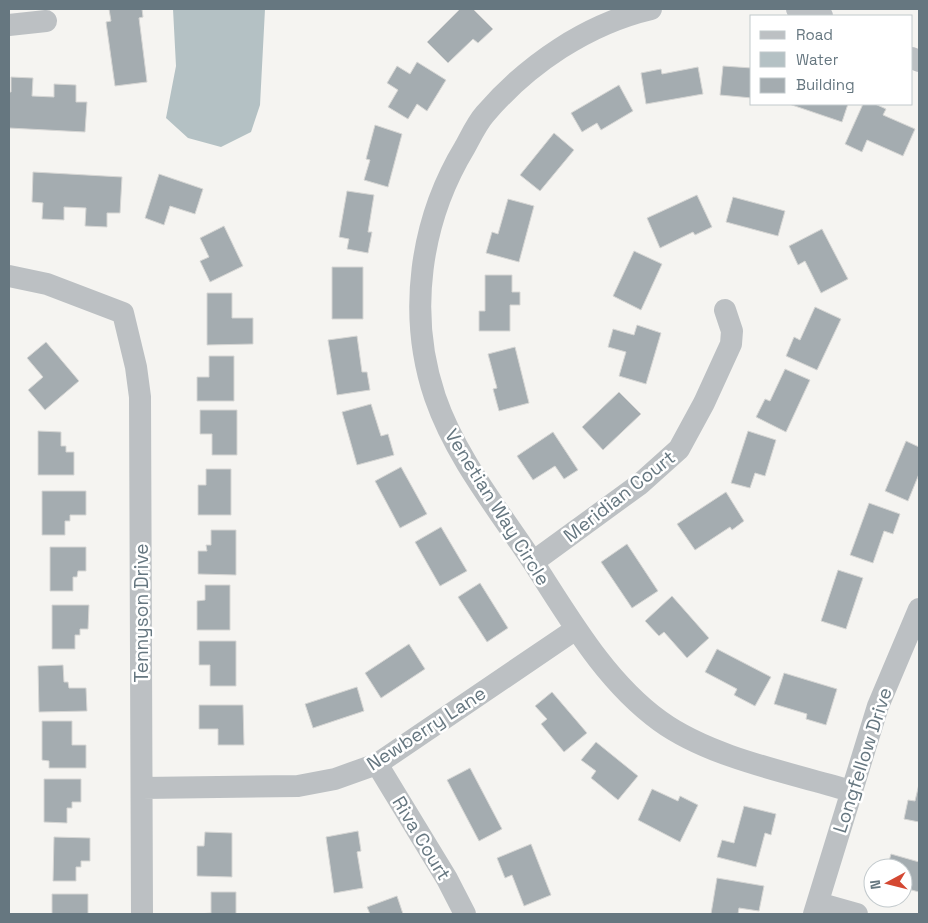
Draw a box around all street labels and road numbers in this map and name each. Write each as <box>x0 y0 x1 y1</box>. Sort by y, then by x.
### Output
street label: Venetian Way Circle <box>439 424 556 590</box>
street label: Meridian Court <box>558 445 680 548</box>
street label: Tennyson Drive <box>129 543 154 683</box>
street label: Newberry Lane <box>362 681 491 776</box>
street label: Longfellow Drive <box>827 684 898 836</box>
street label: Riva Court <box>387 792 456 885</box>

